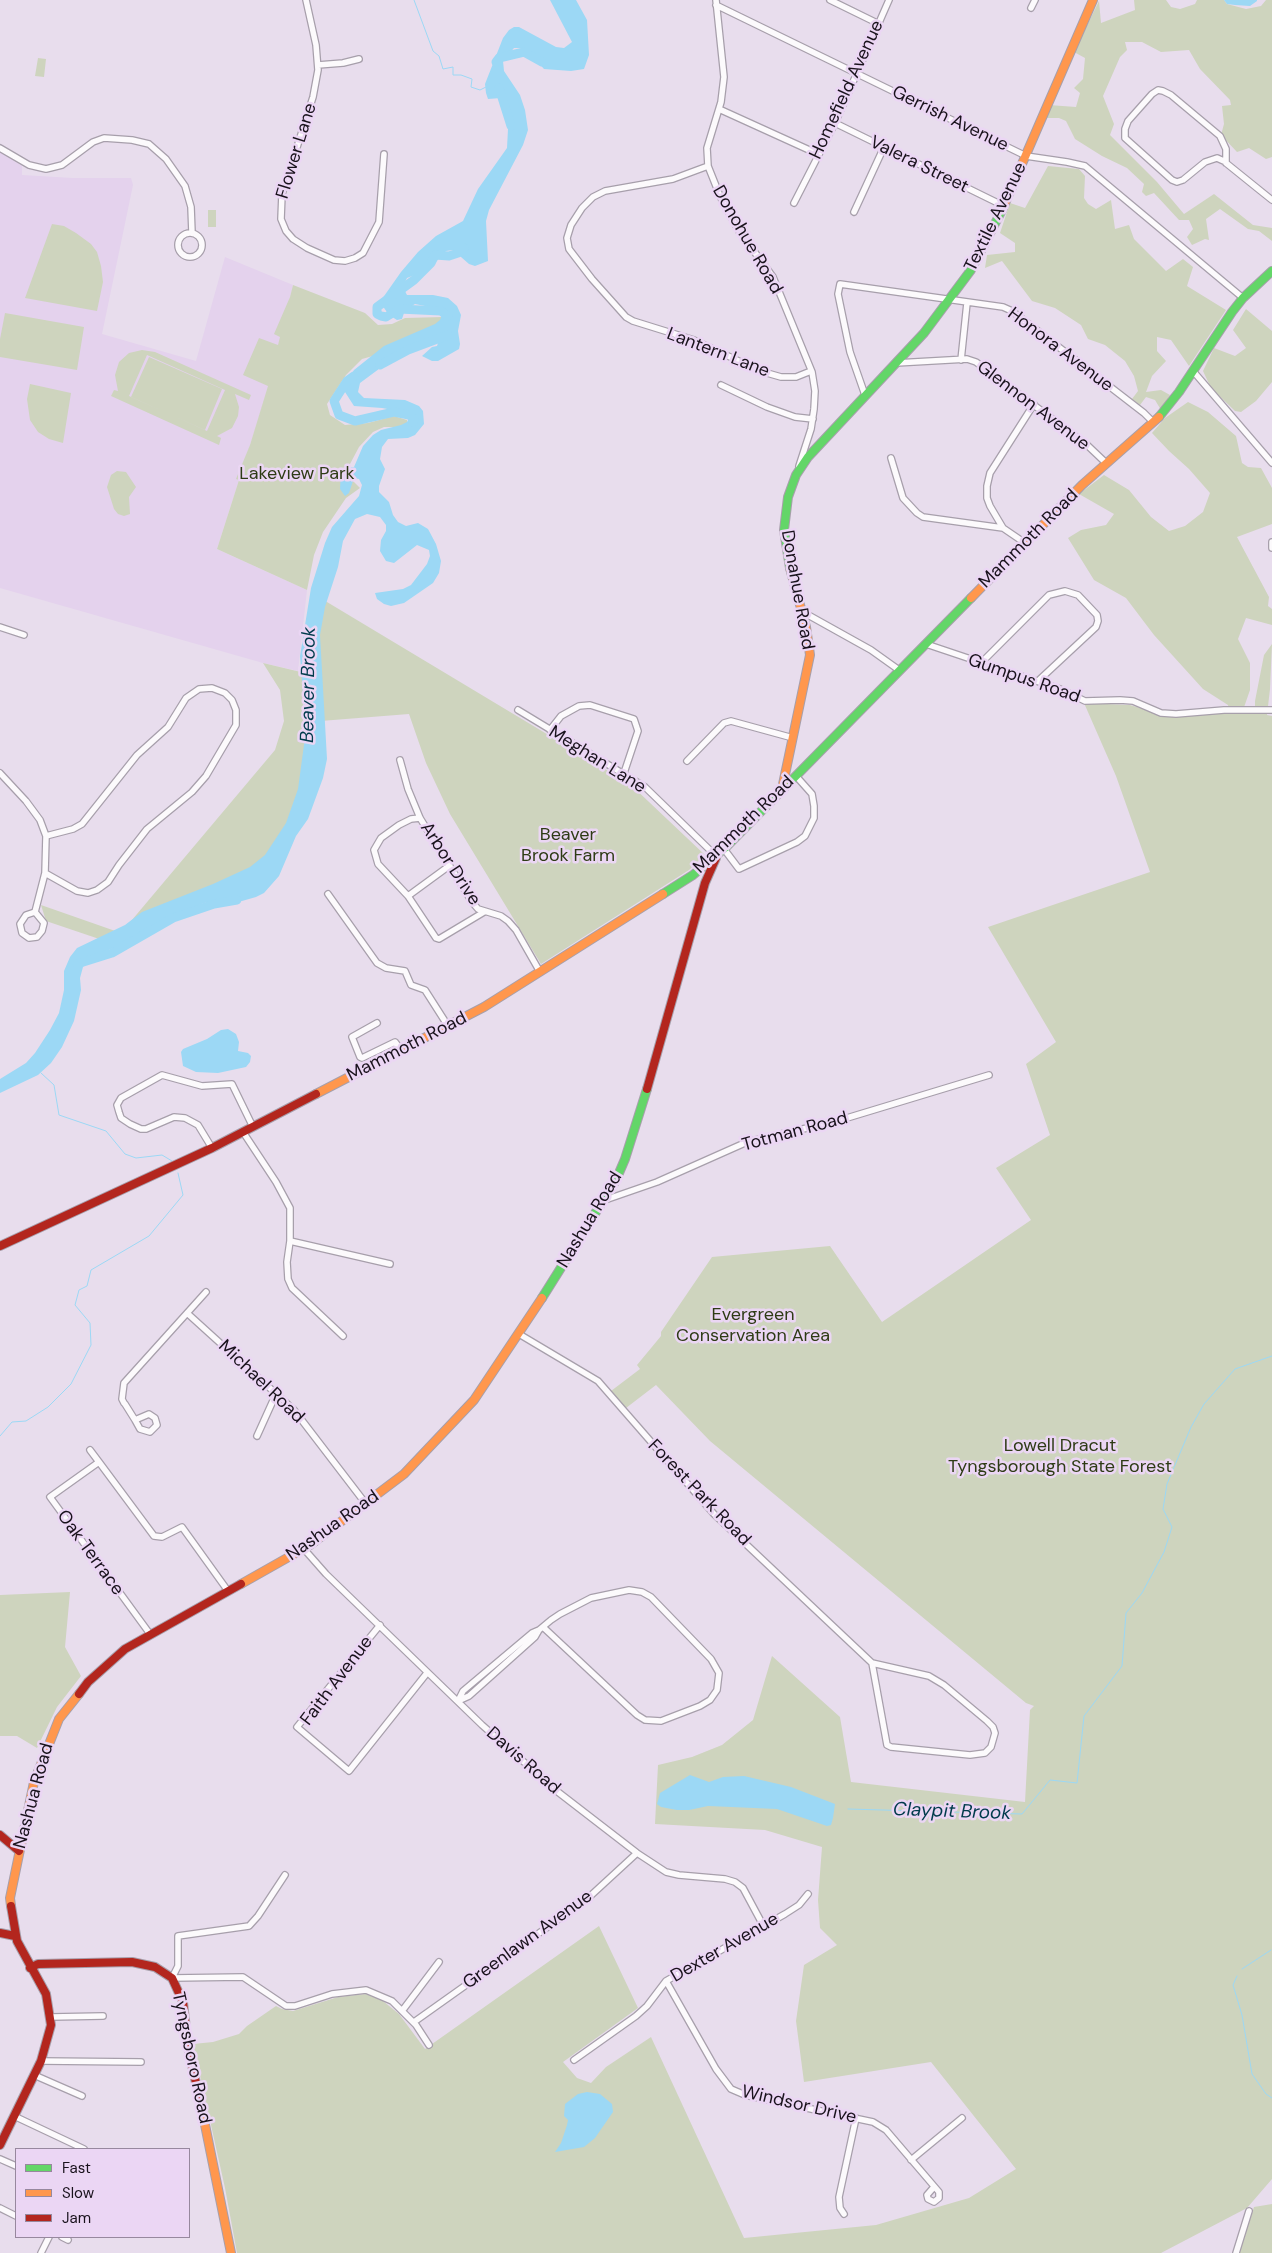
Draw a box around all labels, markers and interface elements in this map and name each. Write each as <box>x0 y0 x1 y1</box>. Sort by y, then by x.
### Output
street label: Homefield Avenue <box>805 17 889 163</box>
street label: Gerrish Avenue <box>888 81 1012 157</box>
street label: Flower Lane <box>272 101 322 201</box>
street label: Valera Street <box>866 132 972 198</box>
street label: Textile Avenue <box>960 159 1032 275</box>
street label: Donohue Road <box>707 182 787 298</box>
street label: Honora Avenue <box>1003 303 1117 397</box>
street label: Lantern Lane <box>664 324 772 382</box>
street label: Glennon Avenue <box>972 357 1094 455</box>
park label: Lakeview Park <box>239 463 355 485</box>
street label: Mammoth Road <box>975 485 1083 593</box>
street label: Donahue Road <box>776 529 818 651</box>
water label: Beaver Brook <box>297 627 321 743</box>
street label: Gumpus Road <box>965 650 1083 708</box>
street label: Meghan Lane <box>544 722 650 798</box>
street label: Mammoth Road <box>689 772 799 878</box>
street label: Arbor Drive <box>415 818 485 910</box>
park label: Beaver Brook Farm <box>521 824 615 866</box>
street label: Mammoth Road <box>344 1008 470 1086</box>
street label: Totman Road <box>740 1108 850 1156</box>
street label: Nashua Road <box>553 1168 627 1272</box>
park label: Evergreen Conservation Area <box>676 1304 830 1346</box>
street label: Michael Road <box>214 1336 308 1428</box>
street label: Forest Park Road <box>643 1435 755 1551</box>
park label: Lowell Dracut Tyngsborough State Forest <box>948 1435 1172 1478</box>
street label: Nashua Road <box>282 1486 384 1566</box>
street label: Oak Terrace <box>52 1506 128 1600</box>
street label: Faith Avenue <box>296 1632 378 1730</box>
street label: Davis Road <box>481 1723 565 1799</box>
street label: Nashua Road <box>10 1741 58 1851</box>
water label: Claypit Brook <box>893 1799 1011 1825</box>
street label: Greenlawn Avenue <box>459 1886 597 1994</box>
street label: Dexter Avenue <box>667 1908 783 1988</box>
street label: Tyngsboro Road <box>166 1990 216 2126</box>
street label: Windsor Drive <box>739 2081 859 2129</box>
legend <box>15 2148 190 2238</box>
text: Fast <box>62 2158 91 2178</box>
text: Slow <box>62 2183 94 2203</box>
text: Jam <box>62 2208 91 2228</box>

